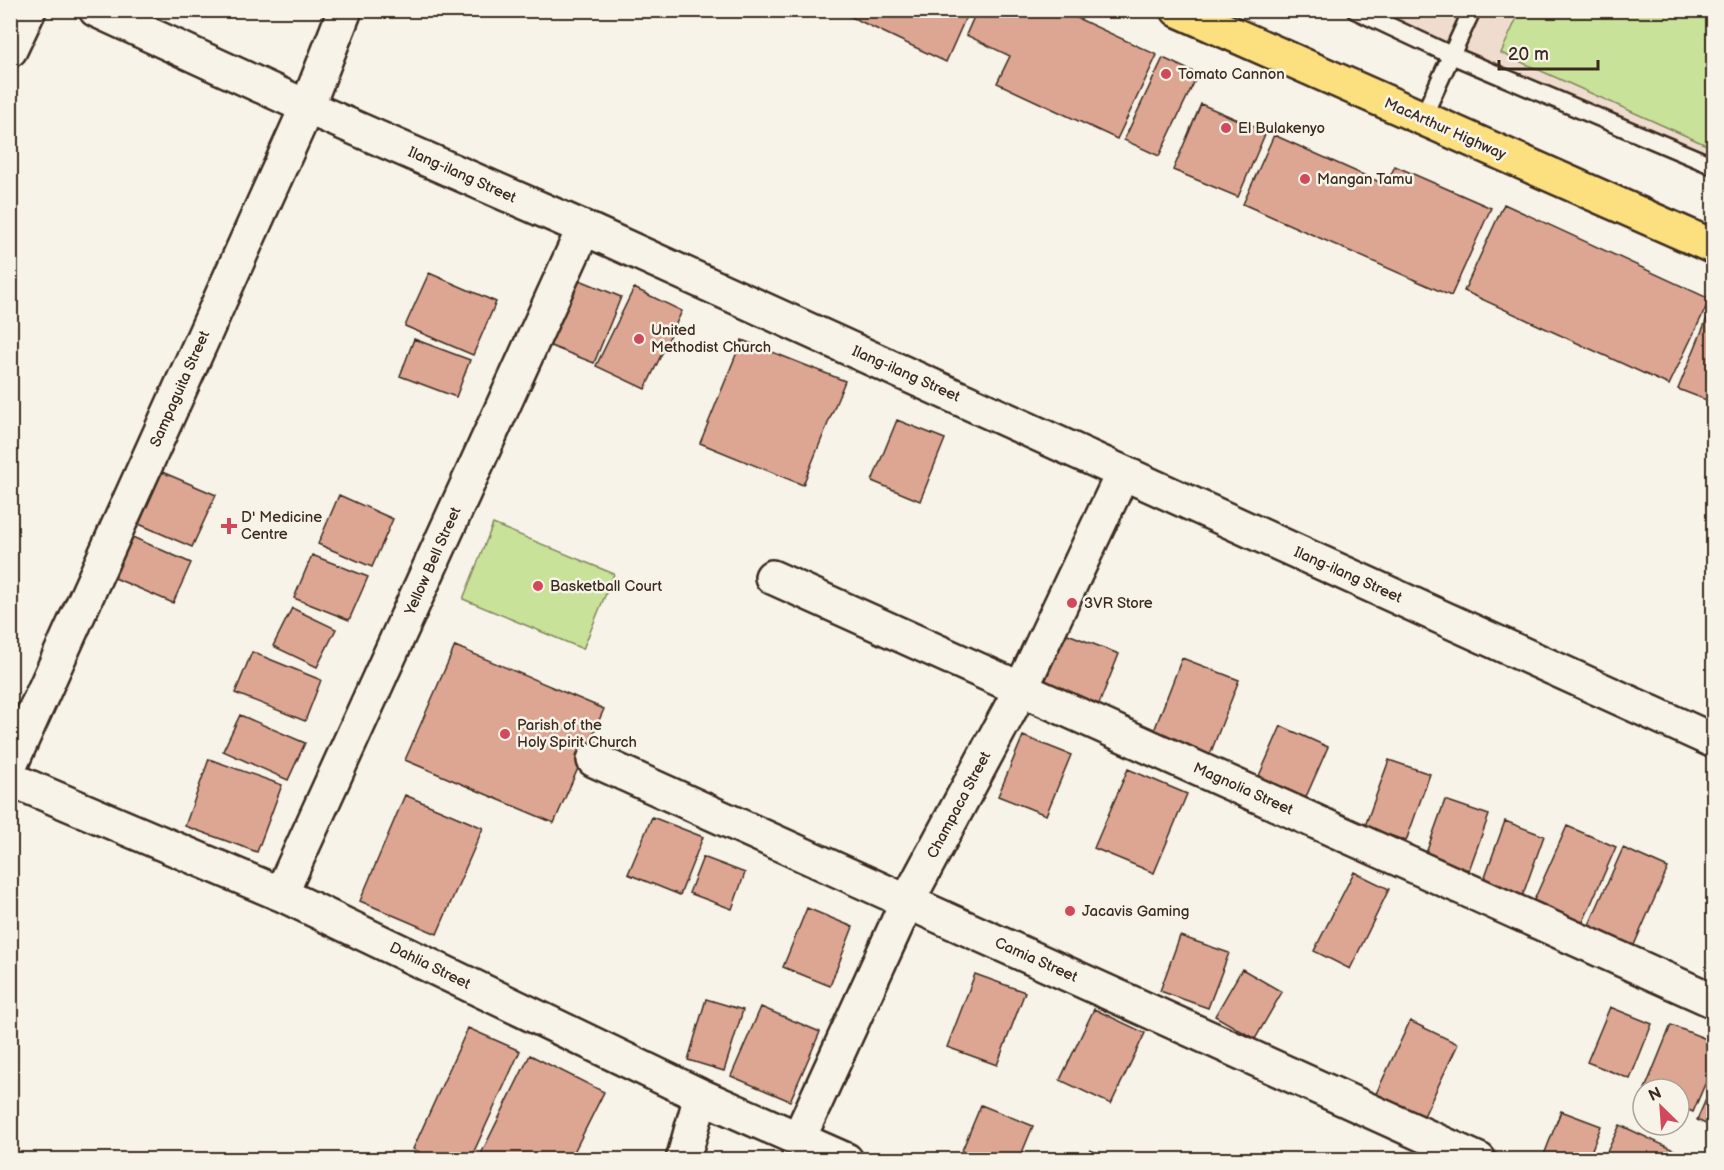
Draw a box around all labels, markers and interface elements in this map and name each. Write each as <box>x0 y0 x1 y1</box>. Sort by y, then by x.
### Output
scale bar <box>1499 33 1598 71</box>
text: 20 m <box>1508 44 1549 65</box>
place label: Tomato Cannon <box>1178 65 1285 84</box>
marker: Tomato Cannon <box>1159 67 1173 81</box>
street label: MacArthur Highway <box>1381 94 1509 164</box>
place label: El Bulakenyo <box>1238 119 1325 138</box>
marker: El Bulakenyo <box>1219 121 1233 135</box>
street label: Ilang-ilang Street <box>405 143 519 207</box>
place label: Mangan Tamu <box>1317 170 1413 189</box>
marker: Mangan Tamu <box>1298 172 1312 186</box>
place label: United Methodist Church <box>651 321 771 357</box>
street label: Sampaguita Street <box>146 328 214 450</box>
marker: United Methodist Church <box>632 332 646 346</box>
street label: Ilang-ilang Street <box>849 342 963 406</box>
street label: Yellow Bell Street <box>400 504 465 619</box>
place label: D' Medicine Centre <box>241 508 322 544</box>
marker: D' Medicine Centre <box>222 519 236 533</box>
street label: Ilang-ilang Street <box>1291 543 1405 607</box>
place label: Basketball Court <box>550 577 662 596</box>
marker: Basketball Court <box>531 579 545 593</box>
place label: 3VR Store <box>1084 594 1153 613</box>
marker: 3VR Store <box>1065 596 1079 610</box>
place label: Parish of the Holy Spirit Church <box>517 716 637 752</box>
marker: Parish of the Holy Spirit Church <box>498 727 512 741</box>
street label: Champaca Street <box>923 748 995 862</box>
street label: Magnolia Street <box>1190 758 1296 820</box>
place label: Jacavis Gaming <box>1082 902 1189 921</box>
marker: Jacavis Gaming <box>1063 904 1077 918</box>
street label: Camia Street <box>992 933 1081 987</box>
street label: Dahlia Street <box>386 938 474 994</box>
north arrow <box>1631 1077 1691 1137</box>
text: N <box>1646 1084 1665 1106</box>

